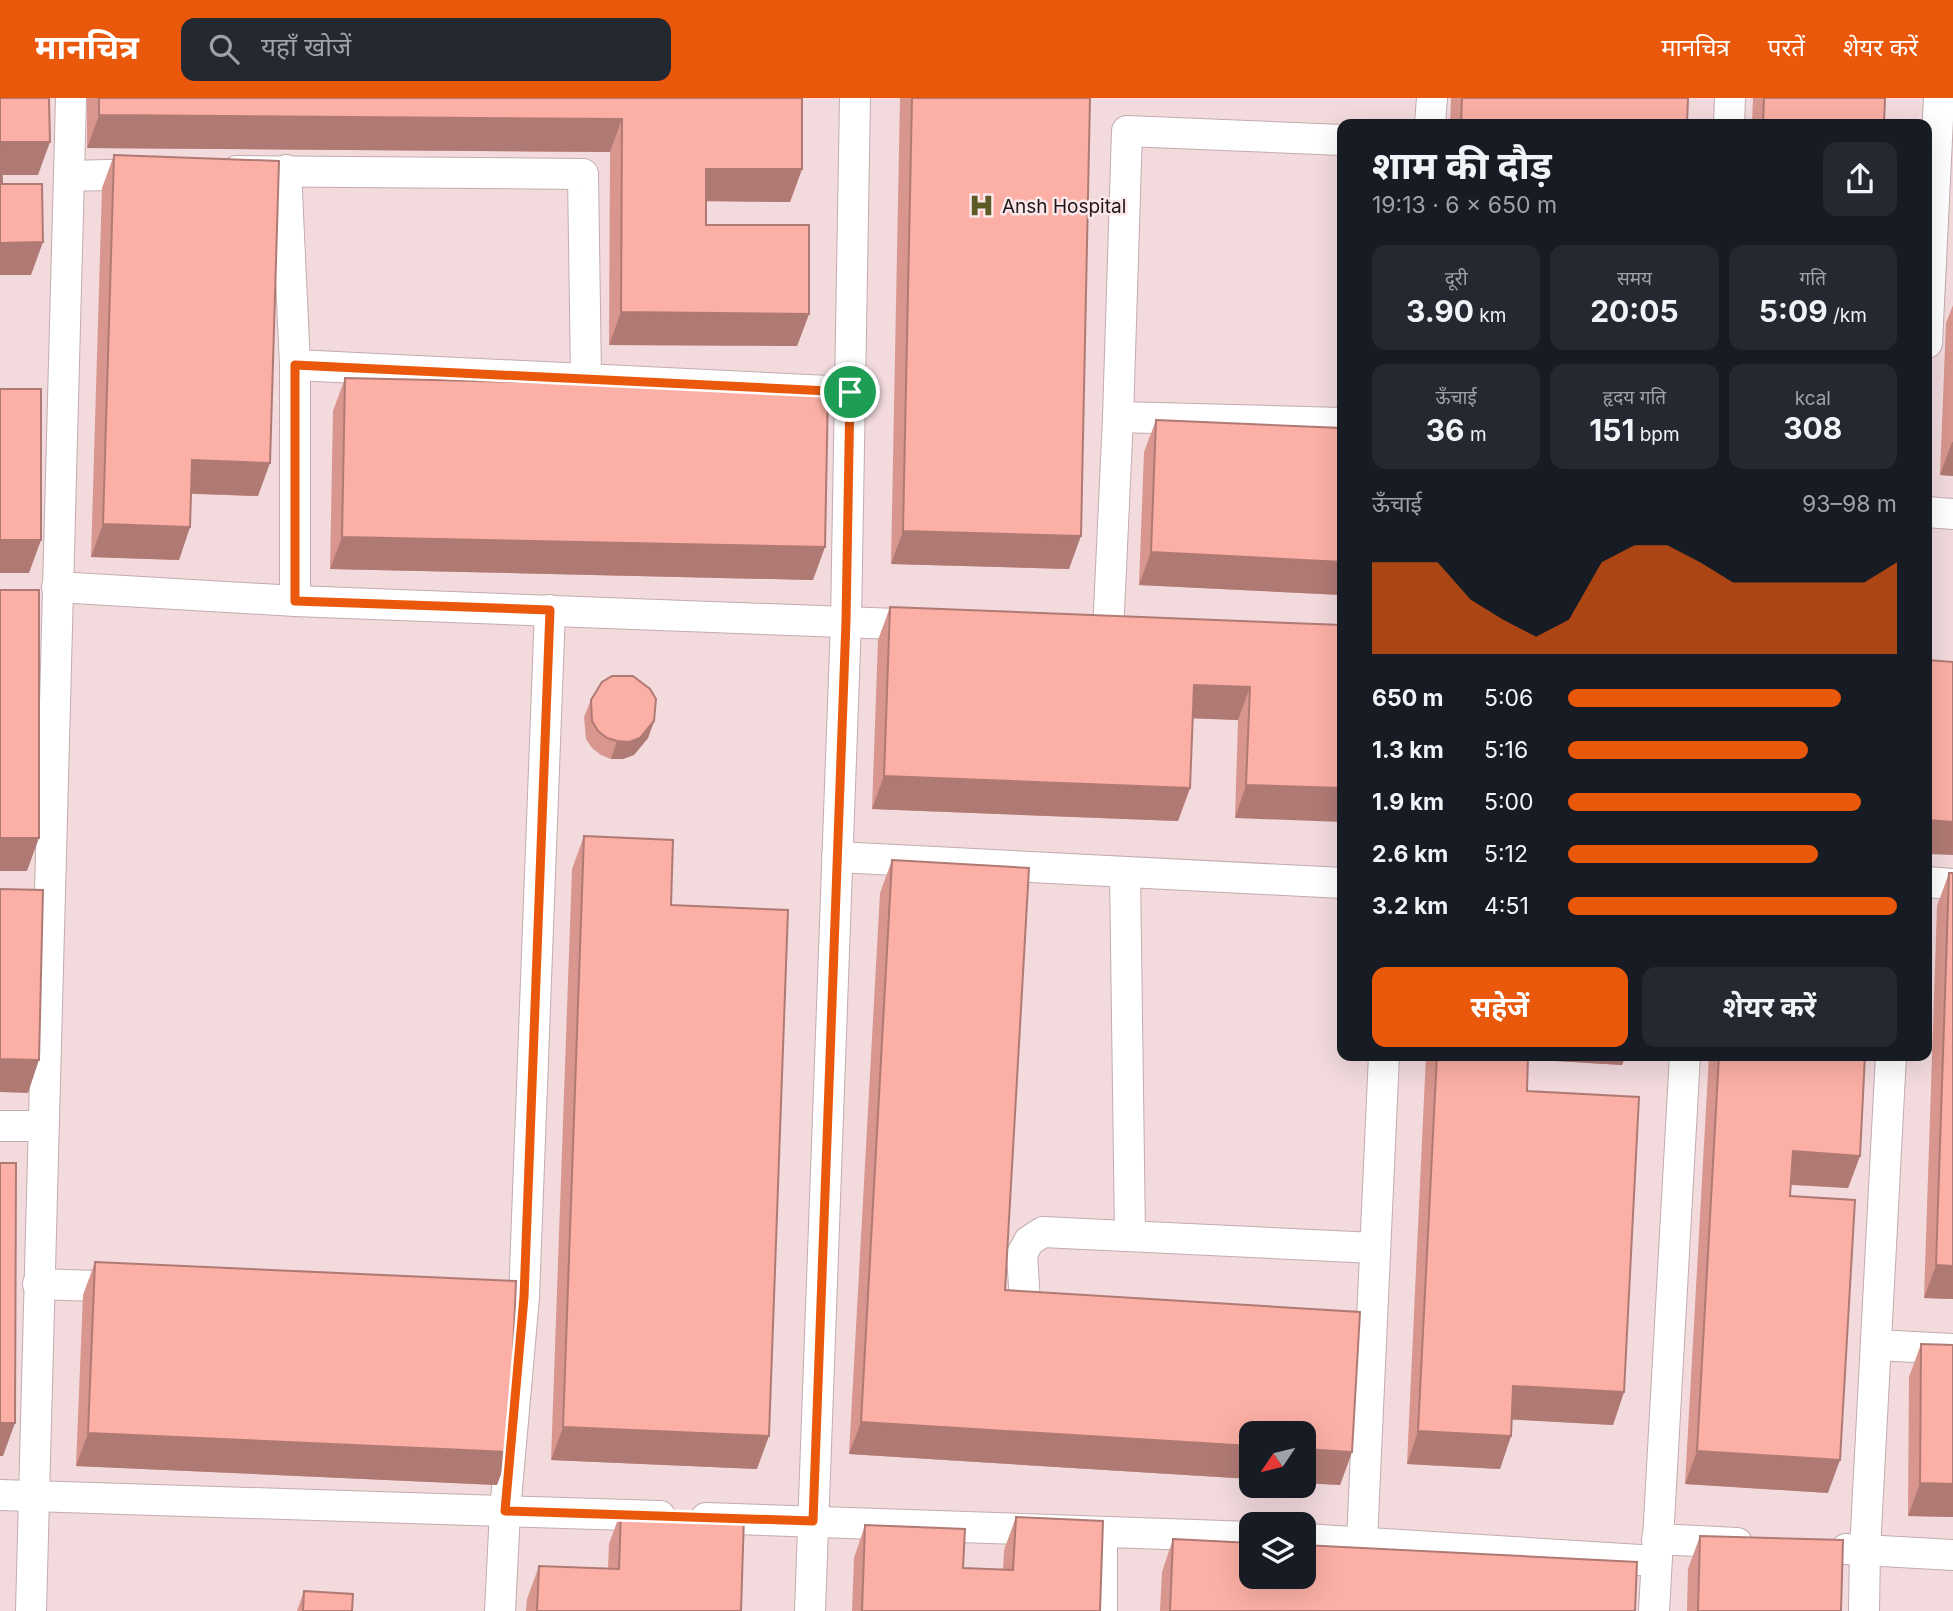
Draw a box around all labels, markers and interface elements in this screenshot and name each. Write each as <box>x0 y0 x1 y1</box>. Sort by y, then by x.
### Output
search box <box>181 18 671 81</box>
text: मानचित्र <box>35 27 139 67</box>
icon: search <box>205 30 243 68</box>
text: यहाँ खोजें <box>261 31 351 62</box>
text: मानचित्र <box>1661 33 1730 62</box>
text: परतें <box>1768 33 1805 62</box>
text: शेयर करें <box>1843 33 1918 62</box>
text: शाम की दौड़ <box>1372 142 1552 188</box>
button: share <box>1823 142 1897 216</box>
text: 19:13 · 6 × 650 m <box>1372 191 1557 219</box>
hospital icon: Ansh Hospital <box>968 192 996 220</box>
place label: Ansh Hospital <box>1002 195 1126 218</box>
text: दूरी <box>1445 267 1468 290</box>
text: समय <box>1617 267 1652 290</box>
text: गति <box>1800 267 1826 290</box>
text: 3.90 <box>1406 293 1474 329</box>
text: 20:05 <box>1590 293 1679 329</box>
text: 5:09 <box>1759 293 1828 329</box>
text: km <box>1474 304 1506 327</box>
text: /km <box>1828 304 1867 327</box>
pin <box>820 362 880 422</box>
icon: arrive <box>831 373 869 411</box>
text: ऊँचाई <box>1436 386 1477 409</box>
text: हृदय गति <box>1603 386 1666 409</box>
text: kcal <box>1795 387 1831 410</box>
text: 308 <box>1783 410 1842 446</box>
text: 36 <box>1426 412 1465 448</box>
text: 151 <box>1589 412 1634 448</box>
text: m <box>1465 423 1487 446</box>
text: bpm <box>1634 423 1680 446</box>
text: ऊँचाई <box>1372 490 1422 518</box>
text: 93–98 m <box>1802 490 1897 518</box>
text: 650 m <box>1372 684 1444 712</box>
text: 5:06 <box>1484 684 1533 712</box>
text: 1.3 km <box>1372 736 1444 764</box>
text: 5:16 <box>1484 736 1528 764</box>
text: 1.9 km <box>1372 788 1444 816</box>
text: 5:00 <box>1484 788 1534 816</box>
text: 2.6 km <box>1372 840 1448 868</box>
text: 5:12 <box>1484 840 1528 868</box>
text: 3.2 km <box>1372 892 1448 920</box>
text: 4:51 <box>1484 892 1529 920</box>
button: सहेजें <box>1372 967 1628 1047</box>
button: शेयर करें <box>1642 967 1897 1047</box>
north arrow <box>1239 1421 1316 1498</box>
map controls <box>1239 1421 1316 1589</box>
button: layers <box>1239 1512 1316 1589</box>

